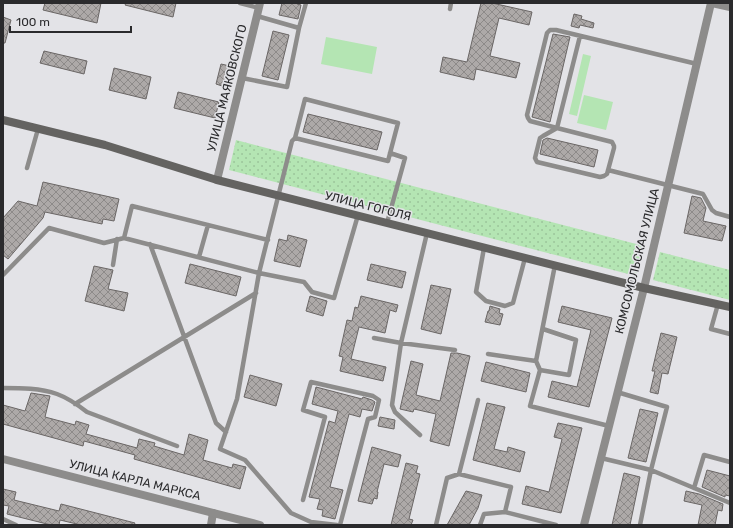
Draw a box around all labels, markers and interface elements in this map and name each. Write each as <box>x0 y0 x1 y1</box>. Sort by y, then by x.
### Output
scale bar <box>10 8 131 34</box>
text: 100 m <box>16 15 50 29</box>
street label: УЛИЦА МАЯКОВСКОГО <box>204 23 250 153</box>
street label: КОМСОМОЛЬСКАЯ УЛИЦА <box>612 187 662 335</box>
street label: УЛИЦА ГОГОЛЯ <box>323 188 413 224</box>
street label: УЛИЦА КАРЛА МАРКСА <box>68 457 202 503</box>

